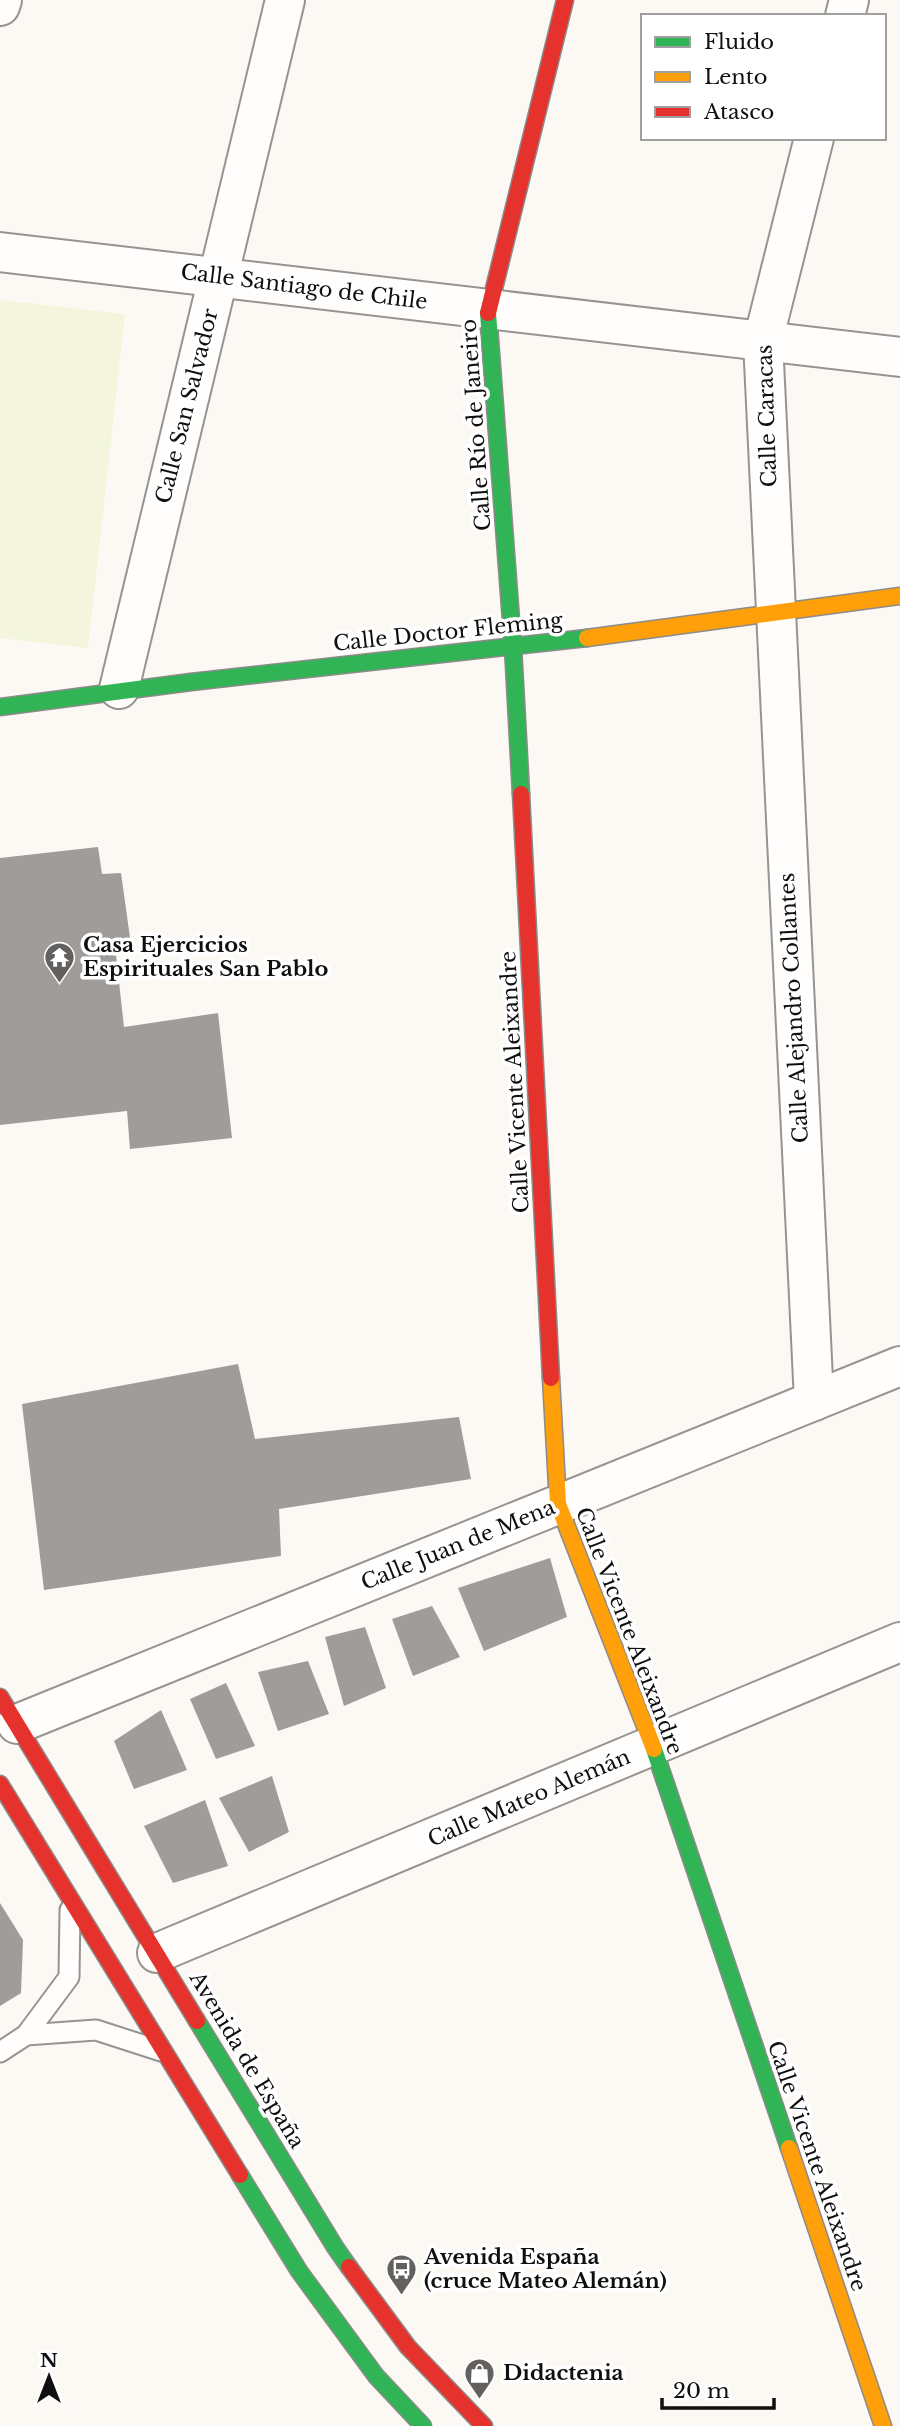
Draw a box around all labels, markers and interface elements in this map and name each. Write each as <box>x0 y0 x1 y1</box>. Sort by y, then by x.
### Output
legend <box>641 14 886 140</box>
text: Fluido <box>704 29 774 55</box>
text: Lento <box>704 64 767 90</box>
text: Atasco <box>703 99 774 125</box>
street label: Calle Santiago de Chile <box>179 259 429 315</box>
street label: Calle San Salvador <box>150 306 224 506</box>
street label: Calle Río de Janeiro <box>456 318 496 532</box>
street label: Calle Caracas <box>752 344 782 488</box>
street label: Calle Doctor Fleming <box>332 607 564 657</box>
street label: Calle Alejandro Collantes <box>774 872 814 1144</box>
place label: Casa Ejercicios Espirituales San Pablo <box>83 932 329 982</box>
temple icon: Casa Ejercicios Espirituales San Pablo <box>43 940 77 984</box>
street label: Calle Vicente Aleixandre <box>495 950 535 1214</box>
street label: Calle Juan de Mena <box>357 1494 559 1596</box>
street label: Calle Vicente Aleixandre <box>570 1504 688 1758</box>
street label: Calle Mateo Alemán <box>424 1744 634 1852</box>
street label: Avenida de España <box>183 1966 310 2153</box>
street label: Calle Vicente Aleixandre <box>762 2038 872 2294</box>
place label: Avenida España (cruce Mateo Alemán) <box>423 2244 667 2294</box>
bus stop icon: Avenida España (cruce Mateo Alemán) <box>384 2252 418 2296</box>
north arrow <box>14 2342 84 2412</box>
text: N <box>40 2349 58 2372</box>
shop icon: Didactenia <box>463 2356 497 2400</box>
place label: Didactenia <box>503 2360 624 2386</box>
scale bar <box>662 2366 774 2410</box>
text: 20 m <box>673 2378 730 2404</box>

